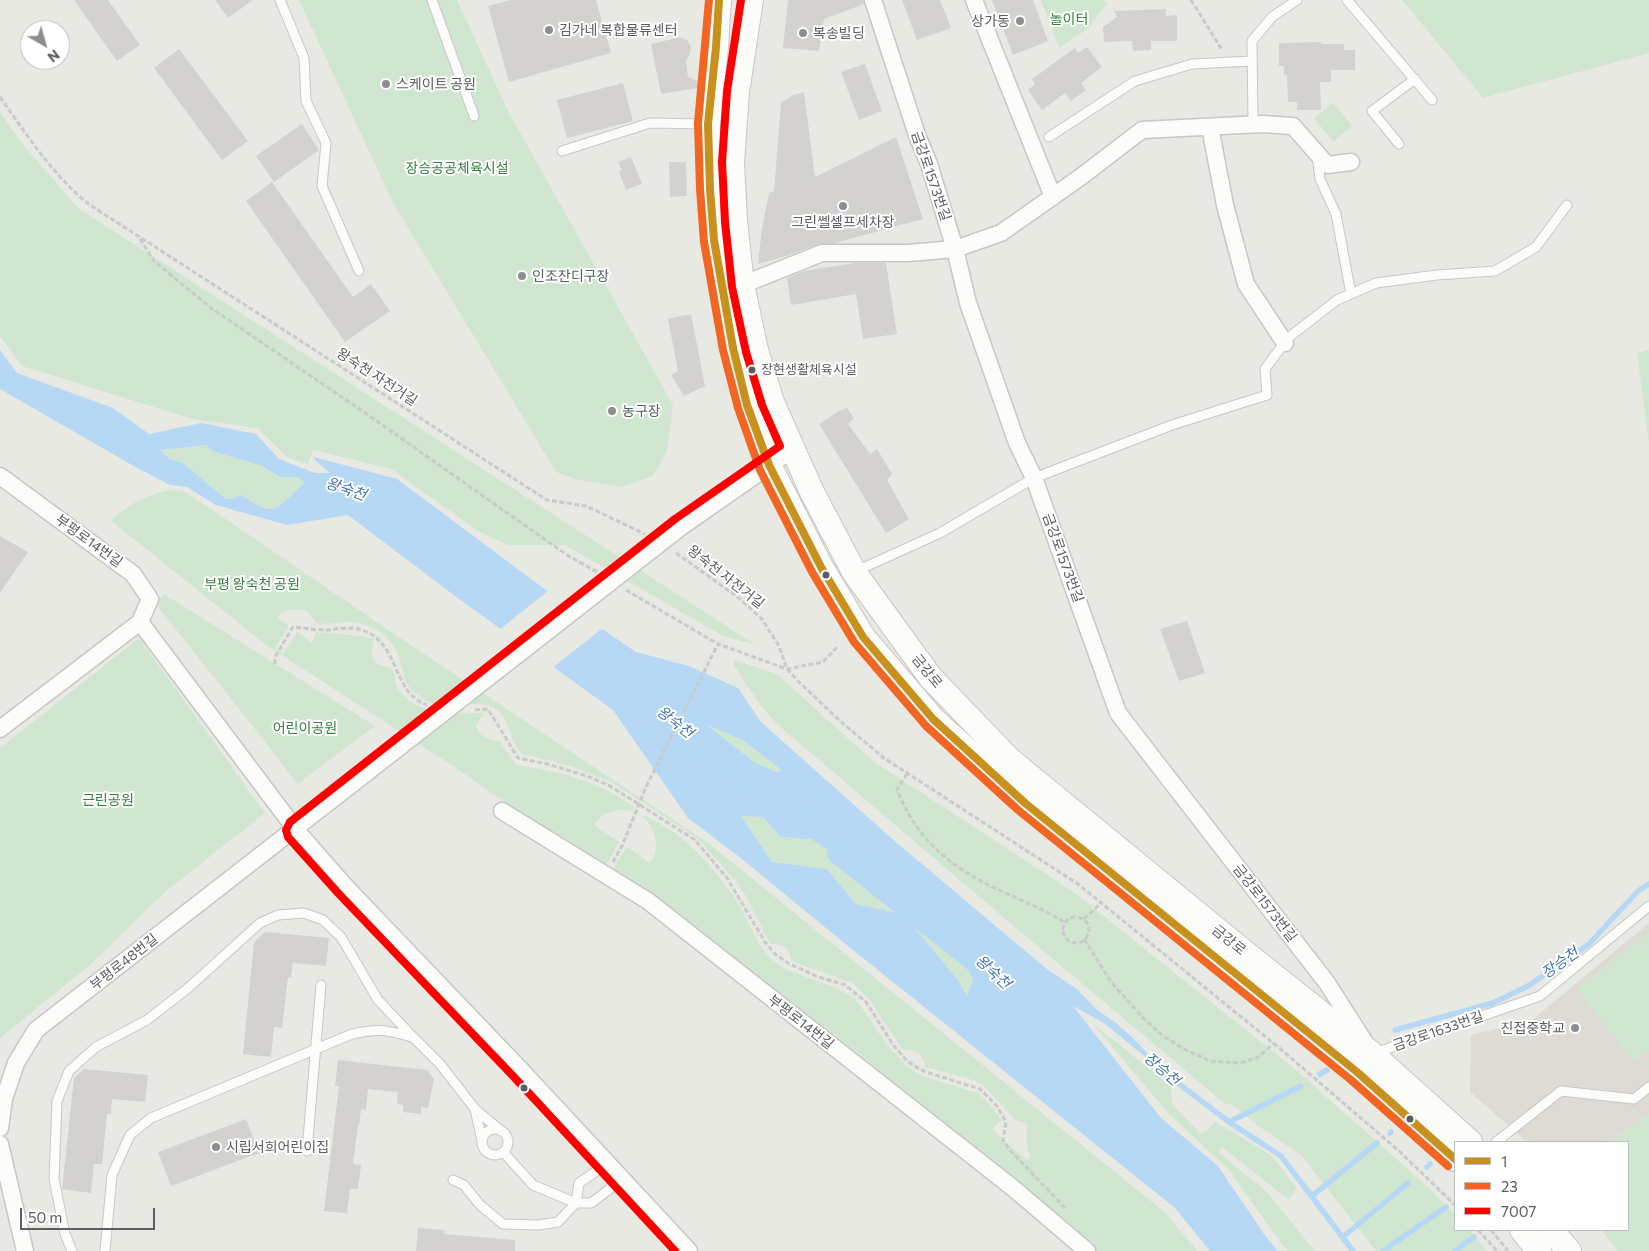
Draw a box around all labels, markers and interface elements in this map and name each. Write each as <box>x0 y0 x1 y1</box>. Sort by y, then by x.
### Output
park label: 놀이터 <box>1050 11 1088 27</box>
place label: 상가동 <box>971 13 1010 29</box>
marker: 상가동 <box>1014 15 1026 27</box>
north arrow <box>20 20 70 70</box>
place label: 김가네 복합물류센터 <box>559 22 678 38</box>
marker: 김가네 복합물류센터 <box>543 24 555 36</box>
place label: 복송빌딩 <box>813 25 865 41</box>
marker: 복송빌딩 <box>797 27 809 39</box>
text: N <box>45 46 63 66</box>
place label: 스케이트 공원 <box>396 76 476 92</box>
marker: 스케이트 공원 <box>380 78 392 90</box>
street label: 금강로1573번길 <box>908 129 954 223</box>
park label: 장승공공체육시설 <box>405 160 509 176</box>
marker: 그린쎌셀프세차장 <box>837 200 849 212</box>
place label: 그린쎌셀프세차장 <box>791 214 895 230</box>
place label: 인조잔디구장 <box>532 268 609 284</box>
marker: 인조잔디구장 <box>516 270 528 282</box>
street label: 왕숙천 자전거길 <box>333 345 421 409</box>
place label: 장현생활체육시설 <box>761 362 857 378</box>
marker: 장현생활체육시설 <box>747 365 757 375</box>
place label: 농구장 <box>622 403 661 419</box>
marker: 농구장 <box>606 405 618 417</box>
water label: 왕숙천 <box>323 474 369 504</box>
street label: 부평로14번길 <box>52 511 126 571</box>
street label: 금강로1573번길 <box>1039 511 1087 605</box>
street label: 왕숙천 자전거길 <box>684 542 768 612</box>
unlabelled marker <box>821 570 831 580</box>
park label: 부평 왕숙천 공원 <box>204 576 300 592</box>
street label: 금강로 <box>908 651 946 691</box>
water label: 왕숙천 <box>653 702 697 742</box>
park label: 어린이공원 <box>273 720 337 736</box>
park label: 근린공원 <box>82 792 134 808</box>
street label: 금강로1573번길 <box>1230 861 1300 945</box>
street label: 금강로 <box>1209 921 1249 959</box>
street label: 부평로48번길 <box>87 930 161 994</box>
water label: 장승천 <box>1538 944 1582 982</box>
water label: 왕숙천 <box>972 951 1014 993</box>
street label: 부평로14번길 <box>765 991 837 1053</box>
street label: 금강로1633번길 <box>1390 1008 1486 1054</box>
place label: 진접중학교 <box>1501 1020 1565 1036</box>
marker: 진접중학교 <box>1569 1022 1581 1034</box>
water label: 장승천 <box>1140 1049 1184 1089</box>
unlabelled marker <box>519 1083 529 1093</box>
unlabelled marker <box>1405 1114 1415 1124</box>
place label: 시립서희어린이집 <box>226 1139 329 1155</box>
marker: 시립서희어린이집 <box>210 1141 222 1153</box>
legend <box>1454 1141 1629 1231</box>
text: 1 <box>1501 1152 1507 1170</box>
text: 23 <box>1501 1177 1518 1195</box>
scale bar <box>22 1198 158 1230</box>
text: 7007 <box>1501 1202 1536 1220</box>
text: 50 m <box>28 1208 62 1226</box>

